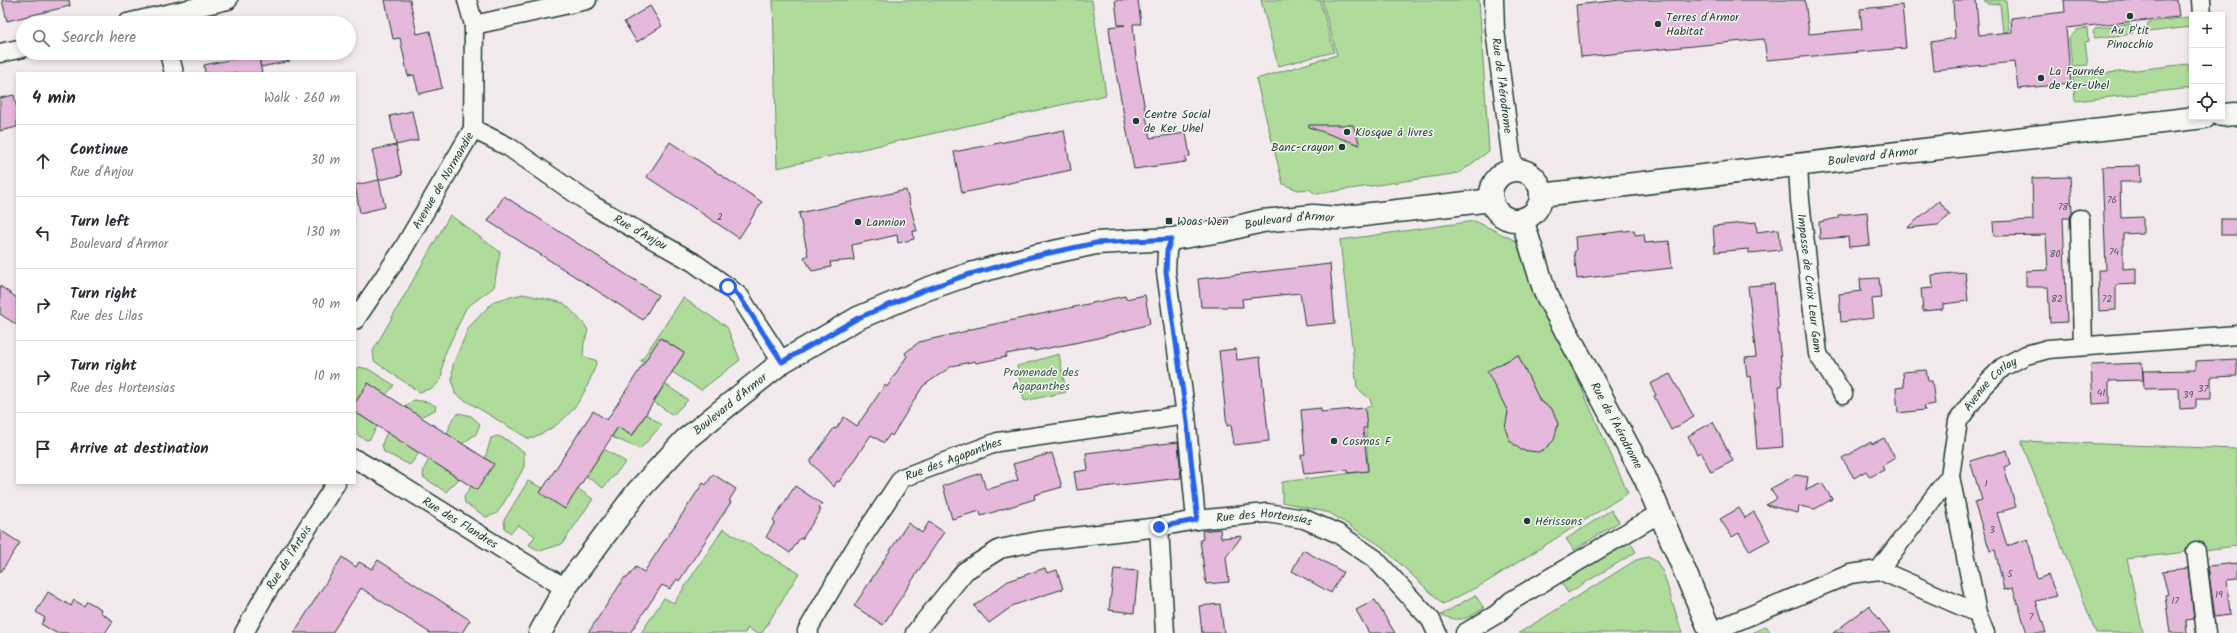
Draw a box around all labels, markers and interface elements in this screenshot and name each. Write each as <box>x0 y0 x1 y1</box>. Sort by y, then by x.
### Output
place label: Terres d'Armor Habitat <box>1666 8 1740 41</box>
marker: Au P'tit Pinocchio <box>2125 11 2135 21</box>
map controls <box>2189 12 2225 120</box>
button: + <box>2189 12 2225 48</box>
search box <box>16 16 356 60</box>
marker: Terres d'Armor Habitat <box>1653 19 1663 29</box>
place label: Au P'tit Pinocchio <box>2107 21 2153 54</box>
text: Search here <box>62 26 136 50</box>
icon: search <box>30 27 52 49</box>
street label: Rue de l'Aérodrome <box>1486 37 1517 135</box>
button: − <box>2189 48 2225 84</box>
place label: La Fournée de Ker-Uhel <box>2049 62 2109 95</box>
marker: La Fournée de Ker-Uhel <box>2036 73 2046 83</box>
button: locate <box>2189 84 2225 120</box>
text: 4 min <box>32 85 76 112</box>
text: Walk · 260 m <box>264 88 340 109</box>
place label: Centre Social de Ker Uhel <box>1144 105 1210 138</box>
marker: Centre Social de Ker Uhel <box>1131 116 1141 126</box>
place label: Kiosque à livres <box>1355 123 1433 142</box>
marker: Kiosque à livres <box>1342 127 1352 137</box>
street label: Avenue de Normandie <box>408 128 480 233</box>
text: Continue <box>70 138 128 162</box>
place label: Banc-crayon <box>1271 138 1334 157</box>
marker: Banc-crayon <box>1337 142 1347 152</box>
street label: Boulevard d'Armor <box>1827 142 1920 171</box>
icon: ahead <box>32 150 54 172</box>
text: 30 m <box>311 150 340 171</box>
text: Rue d'Anjou <box>70 162 134 183</box>
house number: 76 <box>2107 192 2117 208</box>
house number: 78 <box>2058 199 2069 215</box>
street label: Boulevard d'Armor <box>1242 207 1336 235</box>
house number: 2 <box>717 209 723 225</box>
text: Turn left <box>70 210 130 234</box>
street label: Rue d'Anjou <box>610 210 671 256</box>
place label: Woas Wen <box>1177 212 1229 231</box>
place label: Lannion <box>866 213 906 232</box>
street label: Impasse de Croix Leur Gam <box>1792 213 1827 354</box>
marker: Woas Wen <box>1164 216 1174 226</box>
marker: Lannion <box>853 217 863 227</box>
icon: left <box>32 222 54 244</box>
text: 130 m <box>306 222 340 243</box>
text: Boulevard d'Armor <box>70 234 168 255</box>
house number: 74 <box>2109 244 2120 260</box>
house number: 80 <box>2049 246 2061 262</box>
route start <box>719 278 737 296</box>
text: Turn right <box>70 282 137 306</box>
house number: 82 <box>2051 291 2063 307</box>
house number: 72 <box>2102 291 2112 307</box>
icon: right <box>32 294 54 316</box>
text: 90 m <box>312 294 340 315</box>
text: Rue des Lilas <box>70 306 143 327</box>
street label: Avenue Corlay <box>1959 352 2021 415</box>
text: Turn right <box>70 354 137 378</box>
park label: Promenade des Agapanthes <box>1003 363 1079 396</box>
icon: right <box>32 366 54 388</box>
text: 10 m <box>314 366 340 387</box>
street label: Boulevard d'Armor <box>689 368 772 440</box>
text: Rue des Hortensias <box>70 378 175 399</box>
street label: Rue de l'Aérodrome <box>1585 379 1648 473</box>
house number: 37 <box>2198 381 2209 397</box>
house number: 41 <box>2097 385 2105 401</box>
house number: 39 <box>2183 387 2193 403</box>
place label: Cosmos F <box>1342 432 1393 451</box>
street label: Rue des Agapanthes <box>902 433 1003 486</box>
marker: Cosmos F <box>1329 436 1339 446</box>
text: Arrive at destination <box>70 437 209 461</box>
icon: arrive <box>32 438 54 460</box>
house number: 1 <box>1984 476 1988 492</box>
street label: Rue des Flandres <box>418 492 502 554</box>
street label: Rue des Hortensias <box>1215 504 1315 531</box>
place label: Hérissons <box>1535 512 1582 531</box>
marker: Hérissons <box>1522 516 1532 526</box>
route end <box>1150 518 1168 536</box>
street label: Rue de l'Artois <box>261 522 317 594</box>
house number: 3 <box>1989 522 1995 538</box>
house number: 5 <box>2007 566 2013 582</box>
house number: 19 <box>2215 587 2223 603</box>
house number: 17 <box>2171 593 2179 609</box>
house number: 7 <box>2029 609 2034 625</box>

